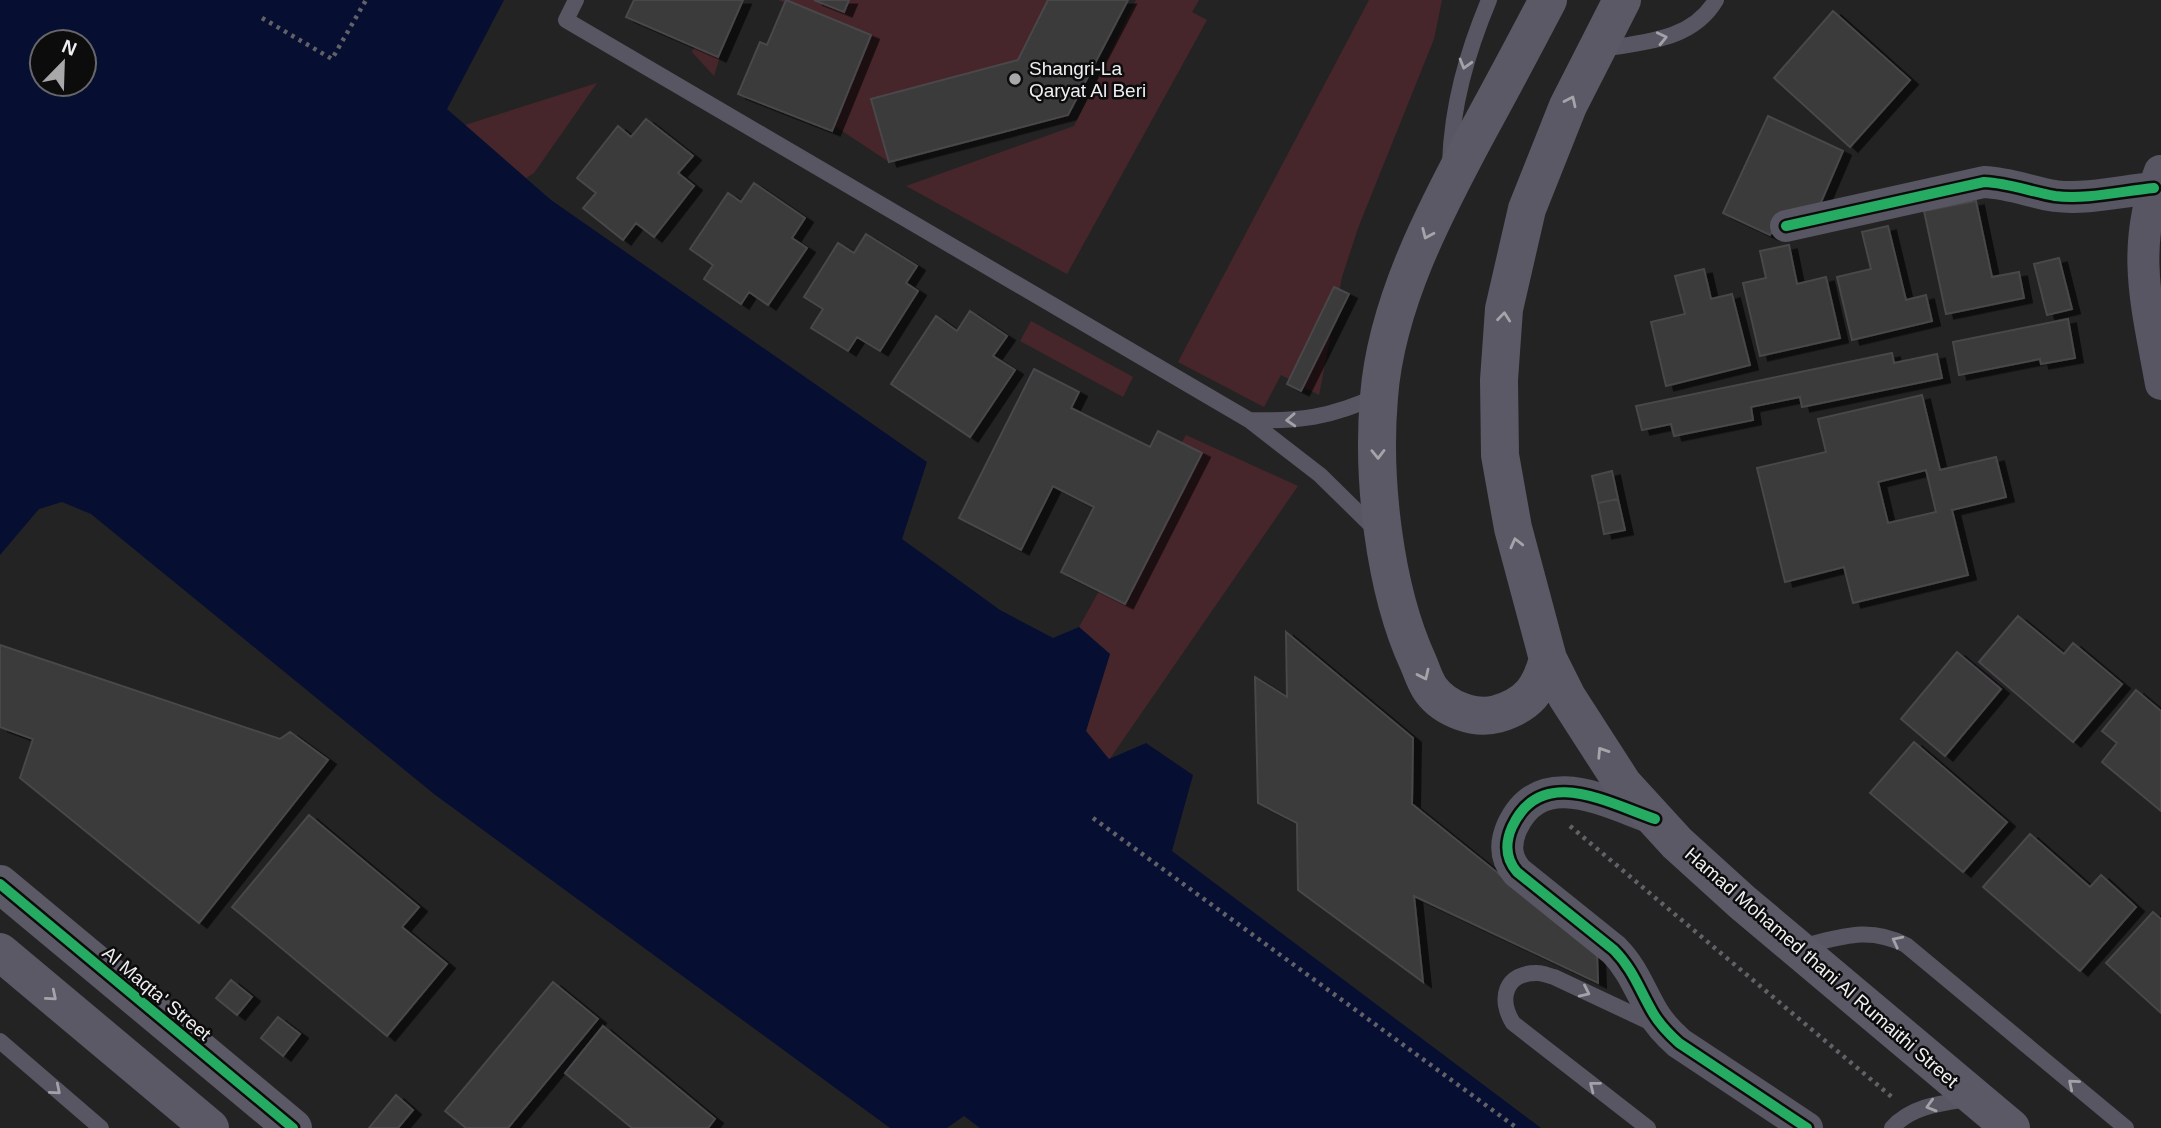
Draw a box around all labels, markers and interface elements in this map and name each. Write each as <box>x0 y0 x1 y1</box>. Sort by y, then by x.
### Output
north arrow <box>28 28 98 98</box>
one-way arrow <box>1656 32 1668 46</box>
text: N <box>59 35 80 60</box>
place label: Shangri-La Qaryat Al Beri <box>1029 58 1146 101</box>
one-way arrow <box>1459 58 1474 70</box>
marker: Shangri-La Qaryat Al Beri <box>1007 71 1023 87</box>
one-way arrow <box>1563 96 1577 108</box>
one-way arrow <box>1421 227 1435 240</box>
one-way arrow <box>1496 311 1511 322</box>
one-way arrow <box>1286 413 1297 428</box>
one-way arrow <box>1370 449 1386 460</box>
one-way arrow <box>1510 537 1524 549</box>
one-way arrow <box>1416 668 1430 680</box>
one-way arrow <box>1597 746 1610 759</box>
street label: Hamad Mohamed thani Al Rumaithi Street <box>1681 843 1963 1092</box>
one-way arrow <box>1892 936 1904 950</box>
street label: Al Maqta' Street <box>98 942 216 1045</box>
one-way arrow <box>1578 983 1590 997</box>
one-way arrow <box>44 988 57 1000</box>
one-way arrow <box>2069 1080 2081 1093</box>
one-way arrow <box>48 1082 61 1094</box>
one-way arrow <box>1589 1082 1602 1095</box>
one-way arrow <box>1925 1098 1937 1113</box>

